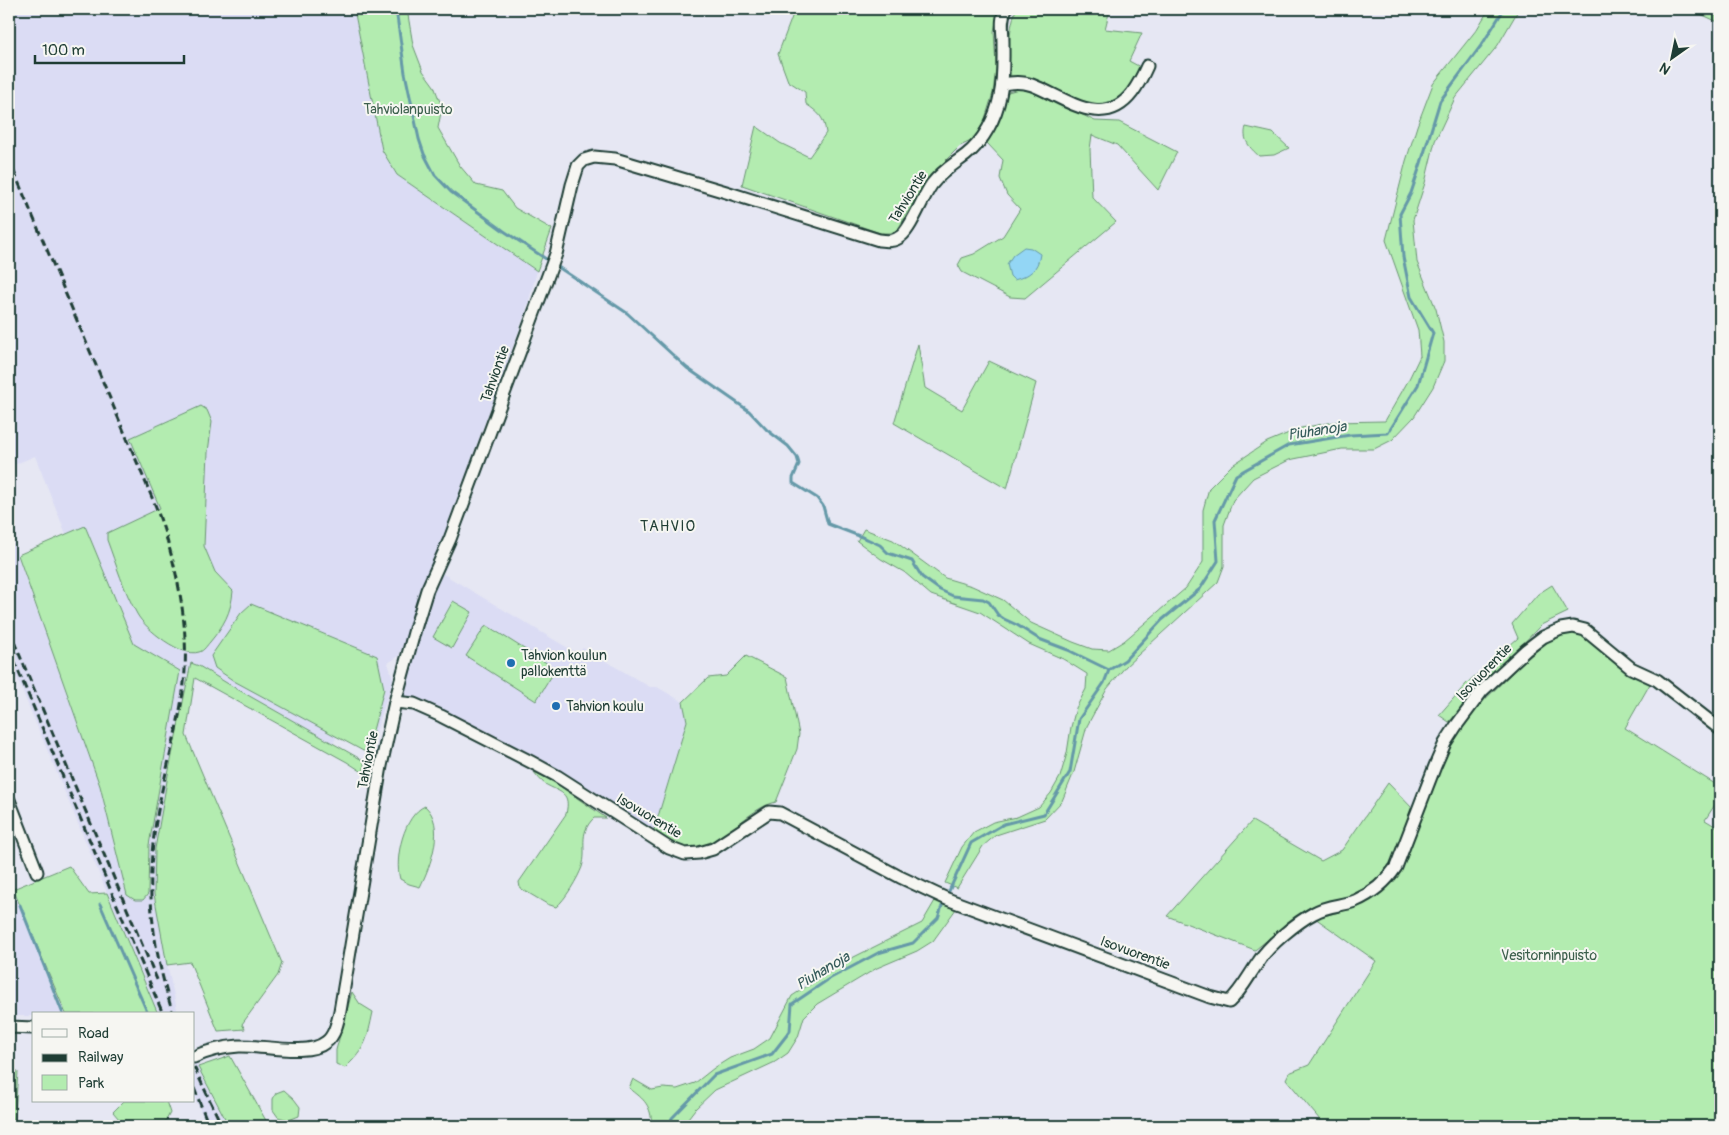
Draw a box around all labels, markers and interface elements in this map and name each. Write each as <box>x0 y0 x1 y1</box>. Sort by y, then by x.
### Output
scale bar <box>35 32 184 64</box>
north arrow <box>1646 32 1696 82</box>
text: 100 m <box>42 41 85 60</box>
text: N <box>1657 59 1674 78</box>
park label: Tahviolanpuisto <box>363 101 453 118</box>
street label: Tahviontie <box>885 167 931 227</box>
street label: Tahviontie <box>477 343 513 405</box>
water label: Piuhanoja <box>1286 417 1349 445</box>
district label: TAHVIO <box>640 517 696 536</box>
street label: Isovuorentie <box>1453 640 1515 704</box>
place label: Tahvion koulun pallokenttä <box>521 647 607 680</box>
marker: Tahvion koulun pallokenttä <box>505 657 517 669</box>
place label: Tahvion koulu <box>566 698 644 715</box>
marker: Tahvion koulu <box>550 700 562 712</box>
street label: Tahviontie <box>354 729 382 791</box>
street label: Isovuorentie <box>613 790 685 842</box>
street label: Isovuorentie <box>1098 933 1172 973</box>
water label: Piuhanoja <box>793 947 854 994</box>
park label: Vesitorninpuisto <box>1501 947 1597 964</box>
legend <box>32 1012 195 1102</box>
text: Road <box>78 1024 109 1043</box>
text: Railway <box>78 1048 124 1067</box>
text: Park <box>78 1074 105 1093</box>

